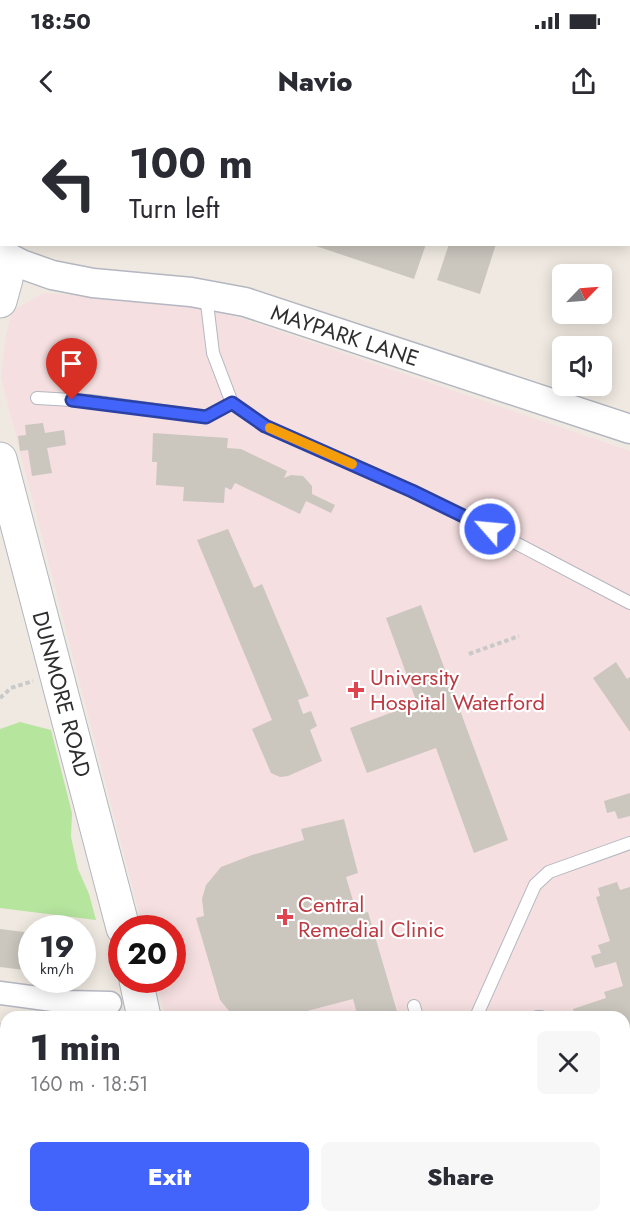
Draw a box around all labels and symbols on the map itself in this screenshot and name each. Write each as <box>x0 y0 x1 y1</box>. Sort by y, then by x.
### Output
north arrow <box>552 264 612 324</box>
street label: MAYPARK LANE <box>267 296 423 374</box>
pin <box>46 338 97 400</box>
position arrow <box>458 497 522 561</box>
street label: DUNMORE ROAD <box>24 607 100 781</box>
place label: University Hospital Waterford <box>370 661 545 718</box>
marker: University Hospital Waterford <box>347 681 365 699</box>
place label: Central Remedial Clinic <box>298 888 444 945</box>
marker: Central Remedial Clinic <box>276 908 294 926</box>
speed limit sign: 20 <box>108 915 186 993</box>

